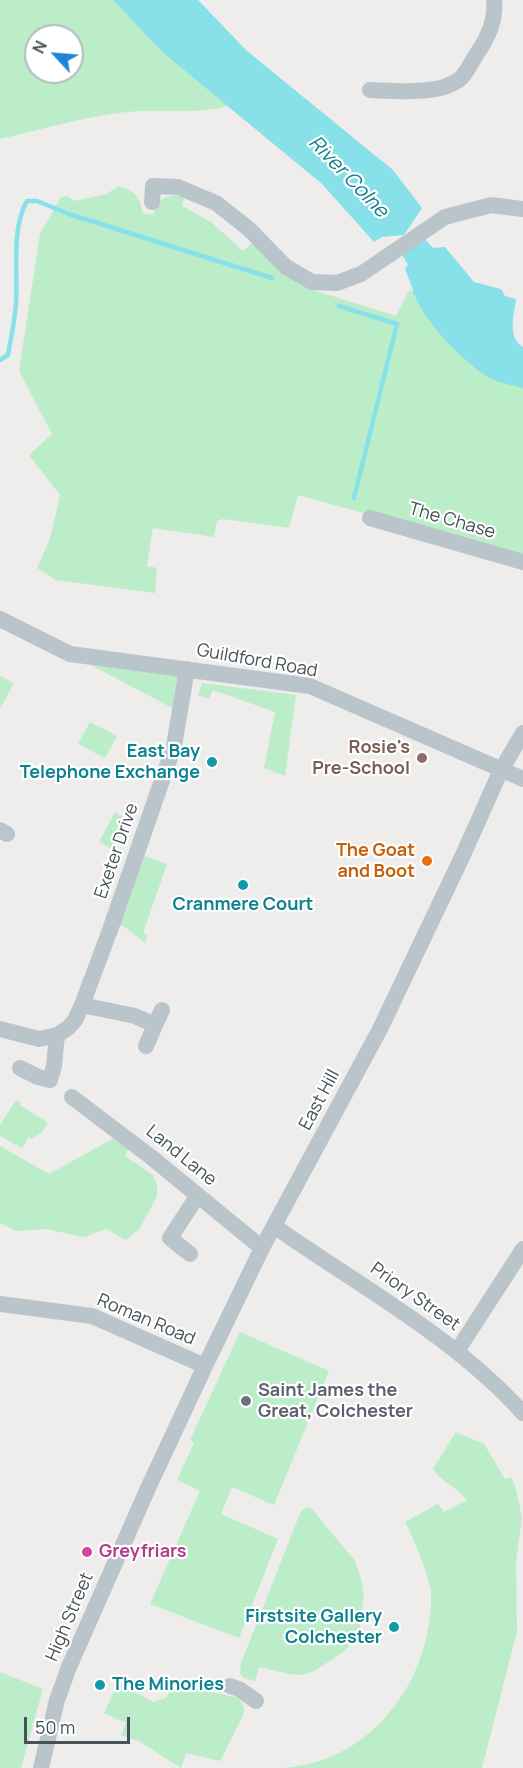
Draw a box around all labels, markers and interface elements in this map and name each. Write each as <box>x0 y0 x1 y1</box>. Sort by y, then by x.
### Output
north arrow <box>24 24 84 84</box>
text: N <box>27 37 52 57</box>
water label: River Colne <box>303 131 393 223</box>
street label: The Chase <box>406 498 498 544</box>
street label: Guildford Road <box>195 640 319 682</box>
place label: Rosie's Pre-School <box>312 737 410 780</box>
place label: East Bay Telephone Exchange <box>20 741 200 783</box>
marker: Rosie's Pre-School <box>415 751 429 765</box>
marker: East Bay Telephone Exchange <box>205 755 219 769</box>
street label: Exeter Drive <box>91 800 143 902</box>
place label: The Goat and Boot <box>336 840 415 882</box>
marker: The Goat and Boot <box>420 854 434 868</box>
marker: Cranmere Court <box>236 878 250 892</box>
place label: Cranmere Court <box>173 894 313 916</box>
street label: East Hill <box>295 1066 345 1134</box>
street label: Land Lane <box>141 1121 221 1191</box>
street label: Priory Street <box>366 1258 464 1336</box>
street label: Roman Road <box>94 1290 198 1350</box>
place label: Saint James the Great, Colchester <box>258 1380 413 1422</box>
marker: Saint James the Great, Colchester <box>239 1394 253 1408</box>
place label: Greyfriars <box>99 1541 187 1563</box>
marker: Greyfriars <box>80 1545 94 1559</box>
street label: High Street <box>42 1569 98 1665</box>
place label: Firstsite Gallery Colchester <box>245 1606 382 1648</box>
marker: Firstsite Gallery Colchester <box>387 1620 401 1634</box>
place label: The Minories <box>112 1674 224 1696</box>
marker: The Minories <box>93 1678 107 1692</box>
scale bar <box>27 1705 134 1743</box>
text: 50 m <box>35 1715 75 1739</box>

